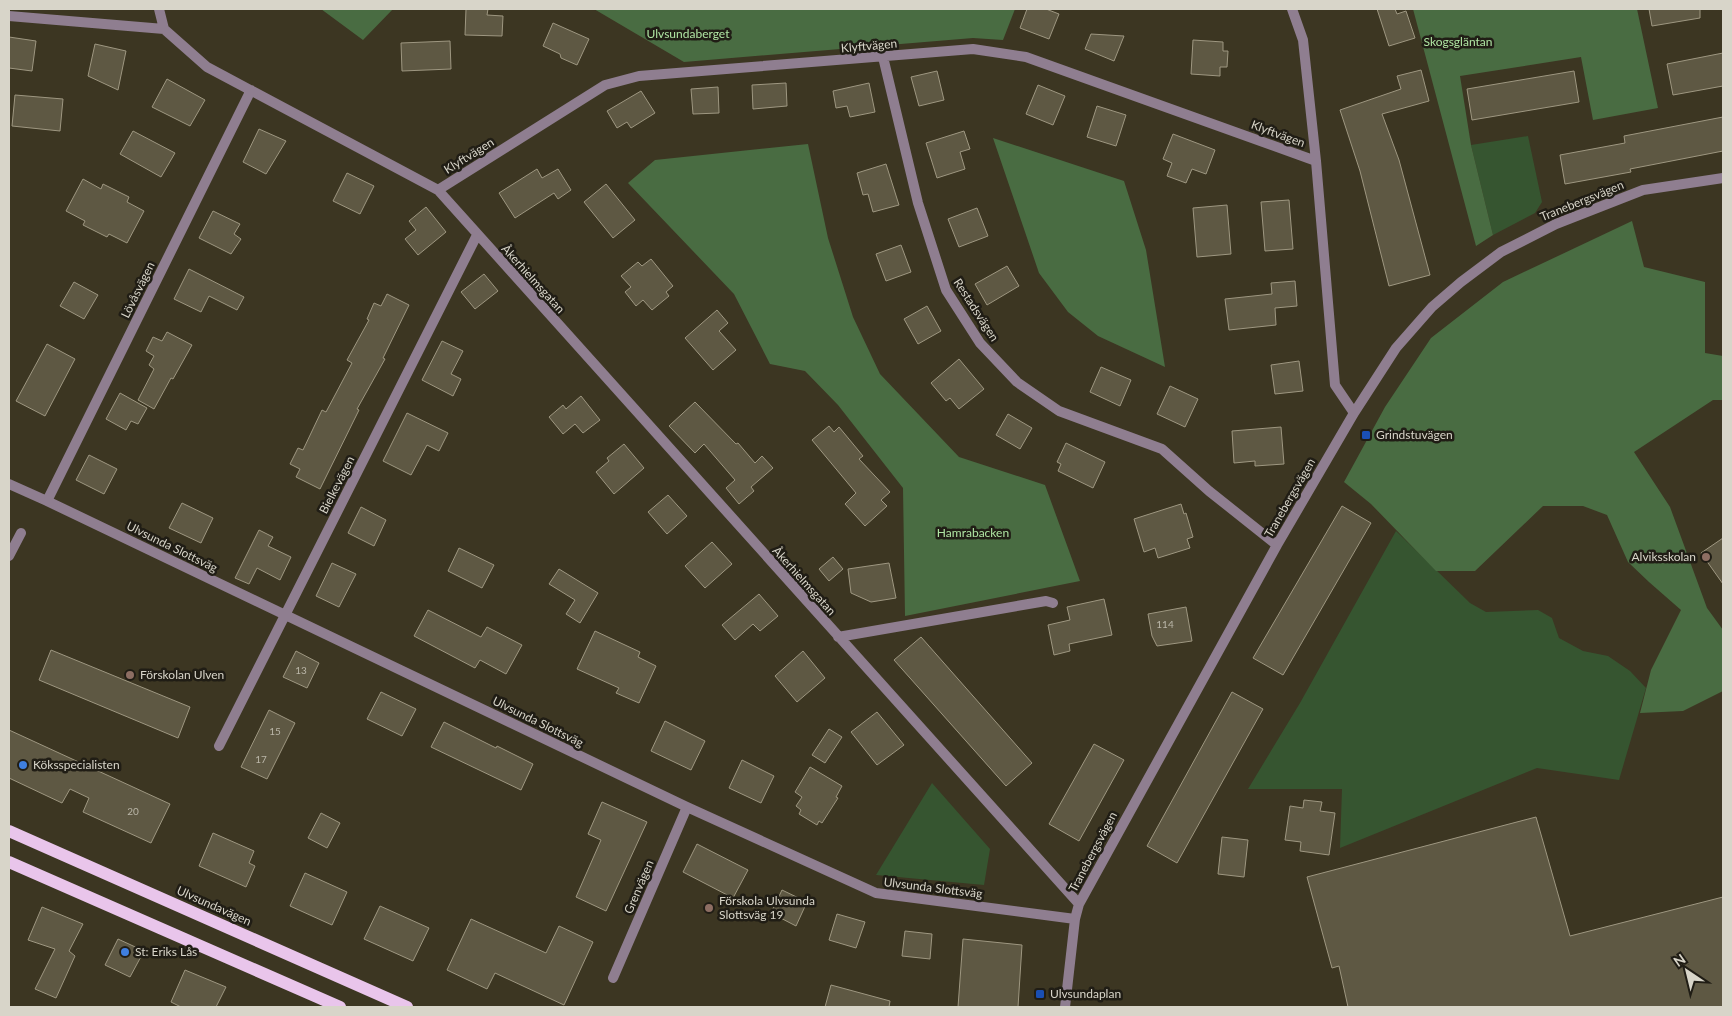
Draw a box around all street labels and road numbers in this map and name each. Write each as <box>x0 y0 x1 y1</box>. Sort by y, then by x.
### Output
street label: Klyftvägen <box>840 36 898 55</box>
street label: Klyftvägen <box>1249 117 1307 150</box>
street label: Klyftvägen <box>441 134 497 177</box>
street label: Tranebergsvägen <box>1538 177 1626 224</box>
street label: Åkerhielmsgatan <box>499 241 568 316</box>
street label: Lövåsvägen <box>118 259 158 320</box>
street label: Restadsvägen <box>951 275 1002 344</box>
street label: Bielkevägen <box>316 453 358 516</box>
street label: Tranebergsvägen <box>1261 456 1318 540</box>
street label: Ulvsunda Slottsväg <box>124 518 220 575</box>
street label: Åkerhielmsgatan <box>770 543 839 618</box>
street label: Ulvsunda Slottsväg <box>490 693 586 750</box>
street label: Tranebergsvägen <box>1065 809 1120 895</box>
street label: Grenvägen <box>621 858 657 916</box>
street label: Ulvsunda Slottsväg <box>883 874 983 901</box>
street label: Ulvsundavägen <box>175 882 254 929</box>

